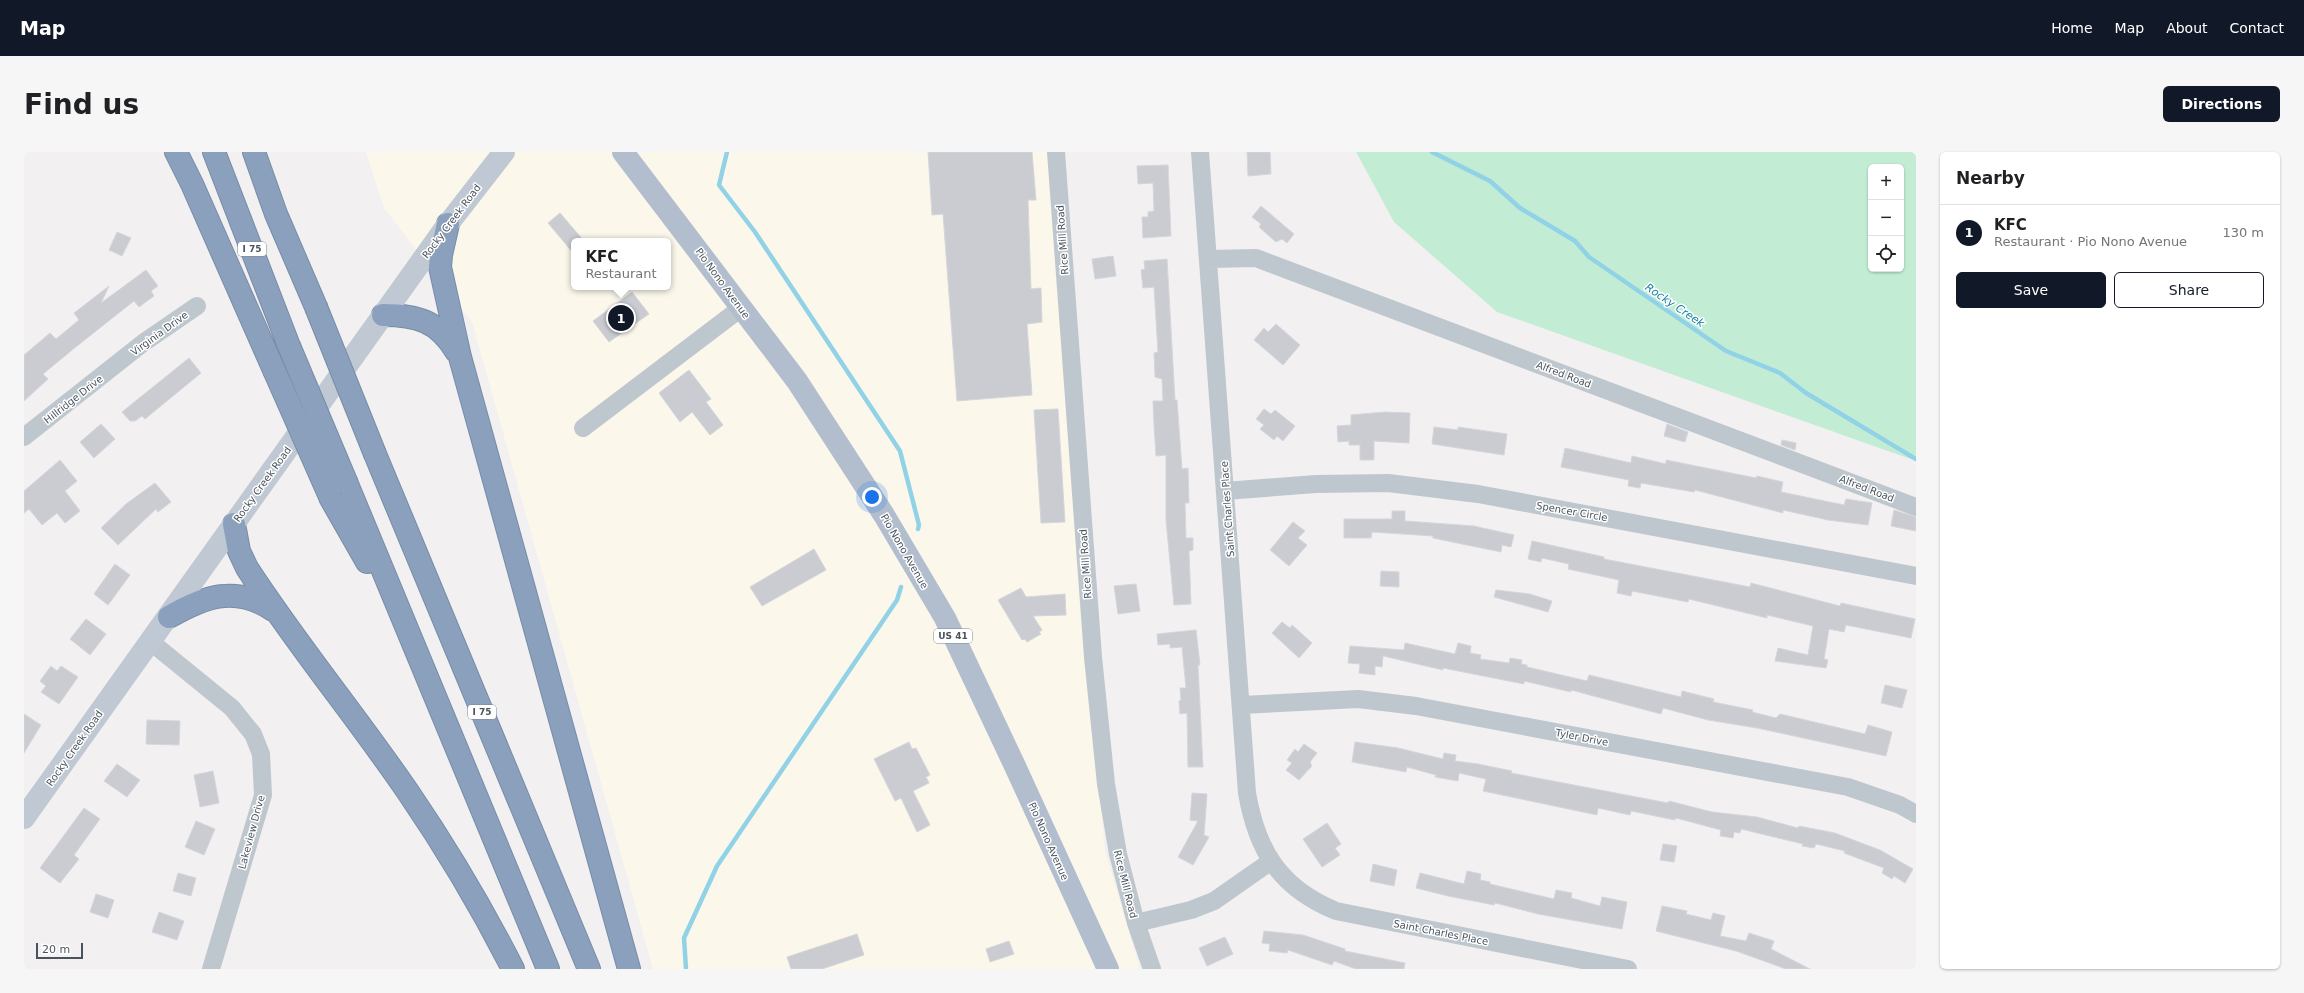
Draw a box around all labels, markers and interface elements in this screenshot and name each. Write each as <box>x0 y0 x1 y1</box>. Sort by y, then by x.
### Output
text: Map <box>20 17 65 39</box>
text: Home <box>2051 20 2093 36</box>
text: Map <box>2115 20 2144 36</box>
text: About <box>2166 20 2208 36</box>
text: Contact <box>2230 20 2284 36</box>
button: Directions <box>2163 86 2280 122</box>
text: Find us <box>24 88 139 121</box>
map controls <box>1868 164 1904 272</box>
button: + <box>1868 164 1904 200</box>
text: Nearby <box>1956 168 2025 188</box>
street label: Rocky Creek Road <box>420 182 483 261</box>
button: − <box>1868 200 1904 236</box>
street label: Rice Mill Road <box>1055 205 1070 275</box>
text: KFC <box>1994 216 2027 234</box>
text: 1 <box>1964 225 1974 240</box>
text: 130 m <box>2222 225 2264 240</box>
text: Restaurant · Pio Nono Avenue <box>1994 234 2187 249</box>
button: locate <box>1868 236 1904 272</box>
popup <box>571 238 671 290</box>
road number: I 75 <box>238 242 266 256</box>
street label: Pio Nono Avenue <box>693 246 752 321</box>
text: KFC <box>585 248 618 266</box>
text: Restaurant <box>585 266 657 281</box>
button: Save <box>1956 272 2106 308</box>
button: Share <box>2114 272 2264 308</box>
water label: Rocky Creek <box>1643 281 1707 330</box>
pin: 1 <box>608 303 634 333</box>
street label: Virginia Drive <box>129 309 190 358</box>
street label: Alfred Road <box>1535 359 1593 390</box>
street label: Hillridge Drive <box>42 373 105 426</box>
street label: Rocky Creek Road <box>232 445 293 524</box>
street label: Saint Charles Place <box>1219 461 1236 557</box>
street label: Alfred Road <box>1838 473 1896 504</box>
your location <box>862 487 882 507</box>
street label: Spencer Circle <box>1535 500 1608 523</box>
street label: Pio Nono Avenue <box>879 512 930 590</box>
street label: Rice Mill Road <box>1078 529 1093 599</box>
road number: US 41 <box>934 629 972 643</box>
road number: I 75 <box>468 705 496 719</box>
street label: Rocky Creek Road <box>44 708 105 788</box>
street label: Tyler Drive <box>1554 727 1609 748</box>
street label: Lakeview Drive <box>236 794 267 870</box>
street label: Pio Nono Avenue <box>1026 800 1071 882</box>
street label: Rice Mill Road <box>1112 849 1139 919</box>
street label: Saint Charles Place <box>1393 918 1489 947</box>
scale bar <box>36 941 83 960</box>
text: 20 m <box>42 943 70 956</box>

